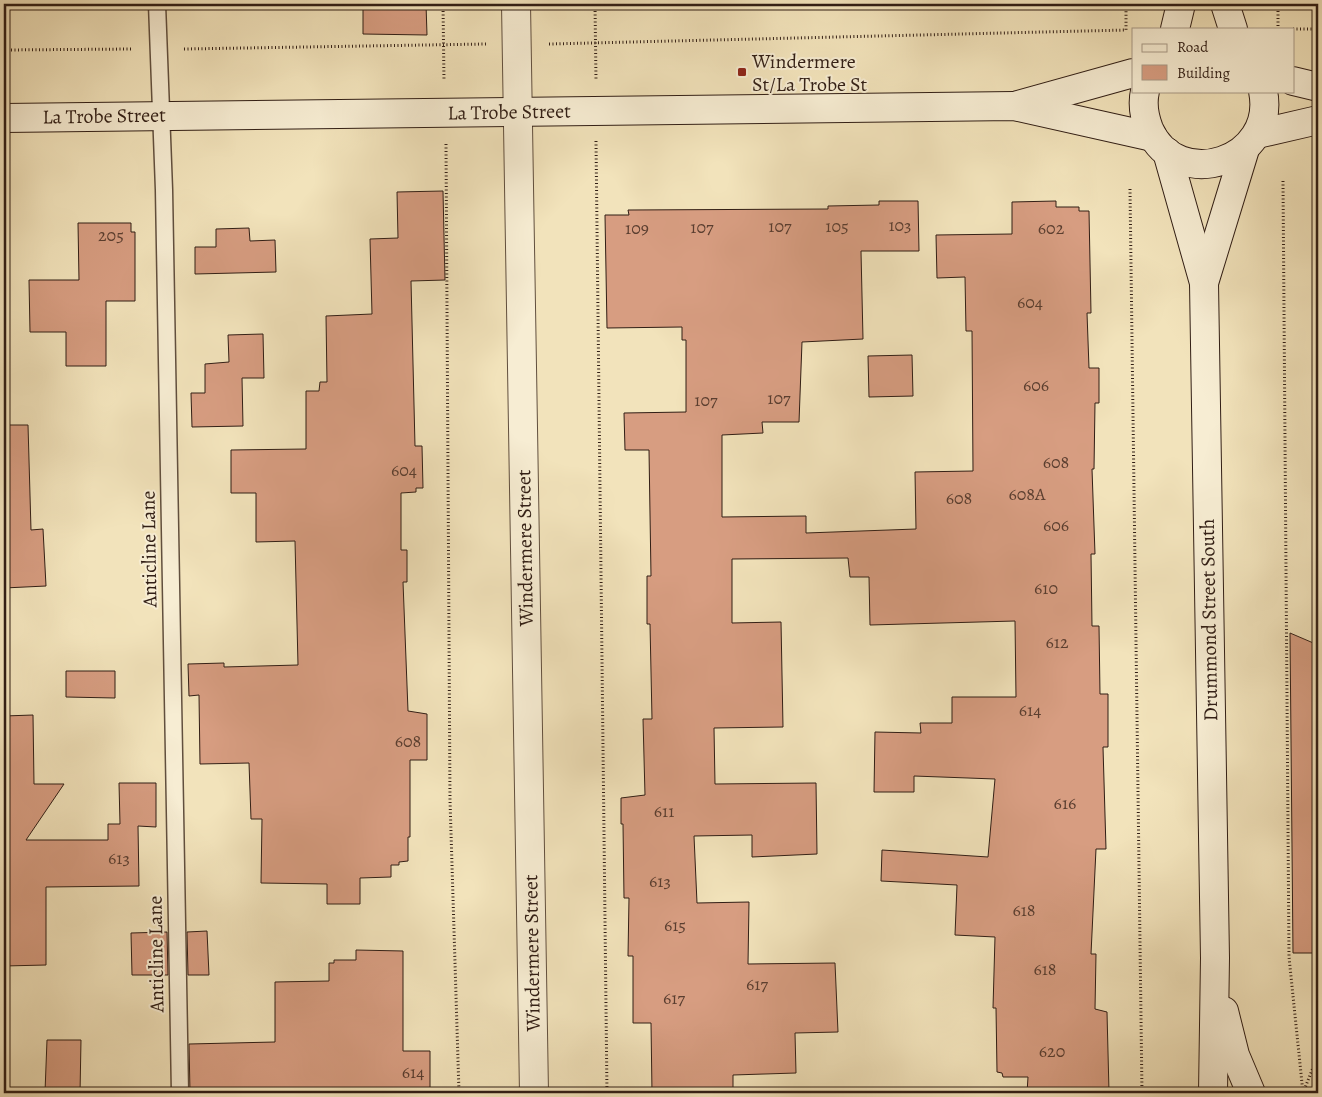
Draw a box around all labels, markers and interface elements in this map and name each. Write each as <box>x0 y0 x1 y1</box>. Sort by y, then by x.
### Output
legend <box>1132 28 1294 92</box>
text: Road <box>1177 37 1209 57</box>
place label: Windermere St/La Trobe St <box>751 48 868 98</box>
text: Building <box>1177 63 1230 83</box>
marker: Windermere St/La Trobe St <box>736 66 748 78</box>
street label: La Trobe Street <box>447 97 571 127</box>
street label: La Trobe Street <box>42 101 166 131</box>
house number: 103 <box>888 213 912 237</box>
house number: 107 <box>768 214 792 238</box>
house number: 105 <box>825 214 849 238</box>
house number: 107 <box>690 215 714 239</box>
house number: 109 <box>625 216 649 240</box>
house number: 602 <box>1038 216 1065 240</box>
house number: 205 <box>98 223 124 247</box>
house number: 604 <box>1017 290 1043 314</box>
house number: 606 <box>1023 373 1049 397</box>
house number: 107 <box>767 386 791 410</box>
house number: 107 <box>694 388 718 412</box>
house number: 608 <box>1043 450 1069 474</box>
house number: 604 <box>391 458 417 482</box>
street label: Windermere Street <box>510 469 540 628</box>
house number: 608A <box>1008 482 1046 506</box>
house number: 608 <box>946 486 972 510</box>
street label: Anticline Lane <box>134 490 164 609</box>
house number: 606 <box>1043 513 1069 537</box>
street label: Drummond Street South <box>1194 518 1224 722</box>
house number: 610 <box>1034 576 1058 600</box>
house number: 612 <box>1045 630 1069 654</box>
house number: 614 <box>1019 698 1041 722</box>
house number: 608 <box>395 729 421 753</box>
house number: 616 <box>1054 791 1076 815</box>
house number: 611 <box>654 799 674 823</box>
house number: 613 <box>108 846 130 870</box>
house number: 613 <box>649 869 671 893</box>
street label: Windermere Street <box>517 874 547 1033</box>
street label: Anticline Lane <box>141 895 171 1014</box>
house number: 618 <box>1012 898 1036 922</box>
house number: 615 <box>664 913 686 937</box>
house number: 618 <box>1033 957 1057 981</box>
house number: 617 <box>746 972 768 996</box>
house number: 617 <box>663 986 685 1010</box>
house number: 620 <box>1039 1039 1065 1063</box>
house number: 614 <box>402 1060 424 1084</box>

